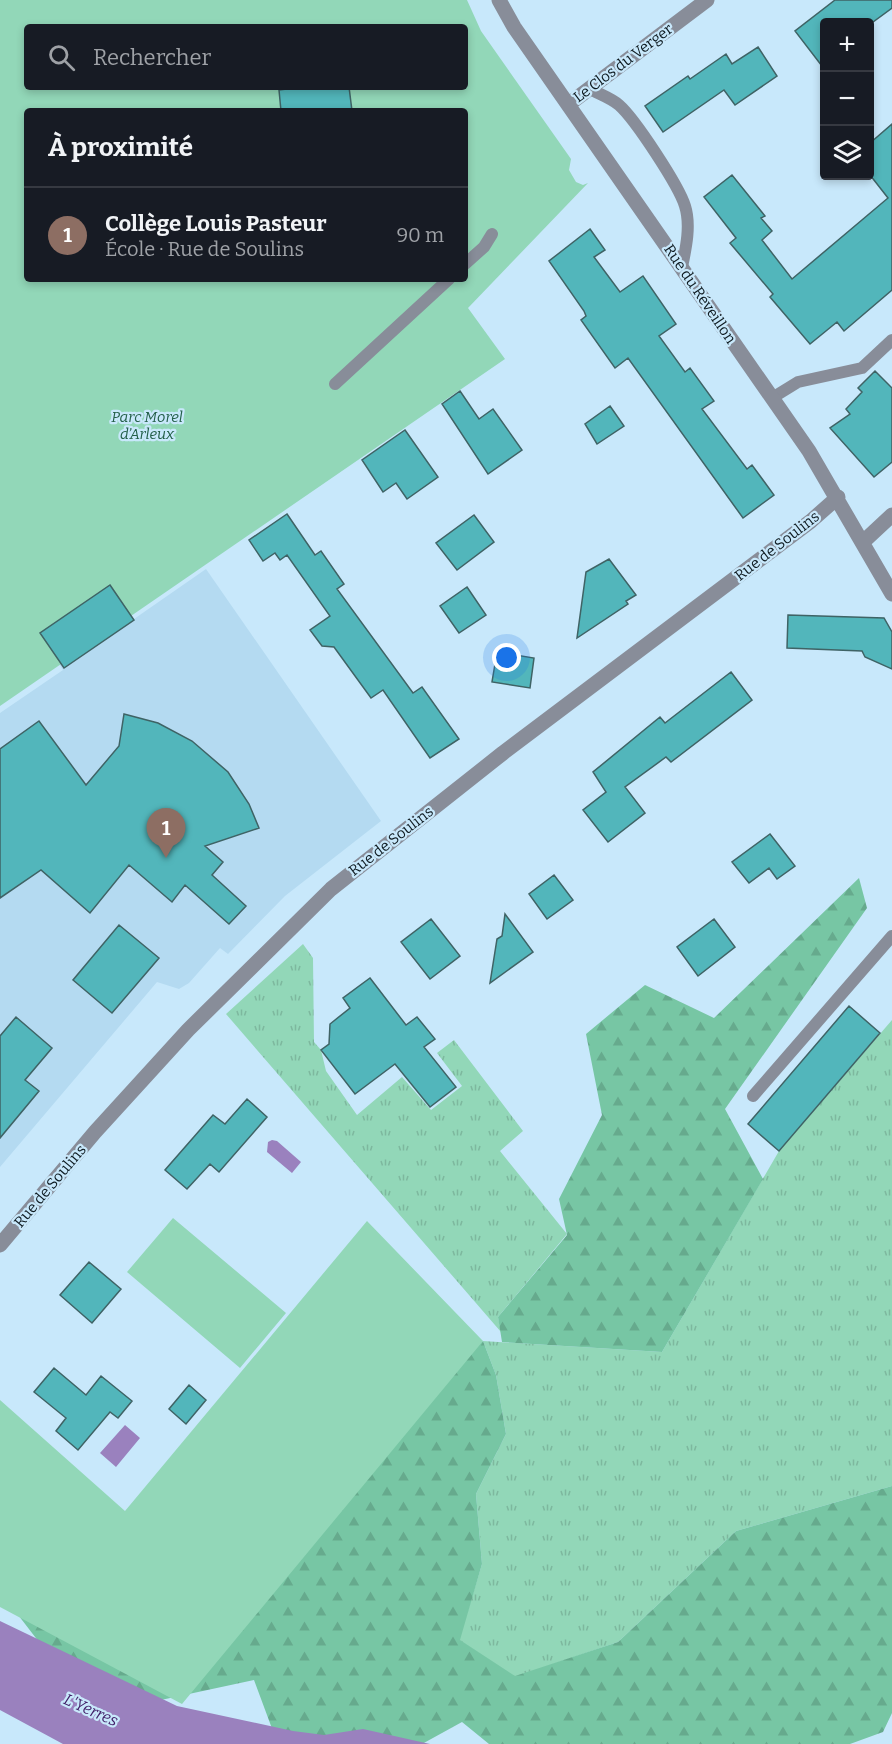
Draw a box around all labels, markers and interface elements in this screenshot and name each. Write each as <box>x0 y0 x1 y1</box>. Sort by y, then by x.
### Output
map controls <box>820 18 874 180</box>
button: + <box>820 18 874 72</box>
street label: Le Clos du Verger <box>570 20 677 106</box>
search box <box>24 24 468 90</box>
icon: search <box>45 41 78 74</box>
text: Rechercher <box>93 44 211 71</box>
button: − <box>820 72 874 126</box>
button: layers <box>820 126 874 180</box>
text: À proximité <box>48 132 193 163</box>
text: Collège Louis Pasteur <box>105 210 327 237</box>
text: 1 <box>63 223 72 247</box>
text: 90 m <box>396 223 444 247</box>
text: École · Rue de Soulins <box>105 237 304 261</box>
street label: Rue du Réveillon <box>660 241 740 347</box>
park label: Parc Morel d’Arleux <box>111 408 183 443</box>
street label: Rue de Soulins <box>731 507 823 585</box>
your location <box>492 643 521 672</box>
street label: Rue de Soulins <box>345 802 437 880</box>
pin: 1 <box>146 808 186 858</box>
street label: Rue de Soulins <box>10 1141 90 1231</box>
water label: L'Yerres <box>61 1690 121 1731</box>

